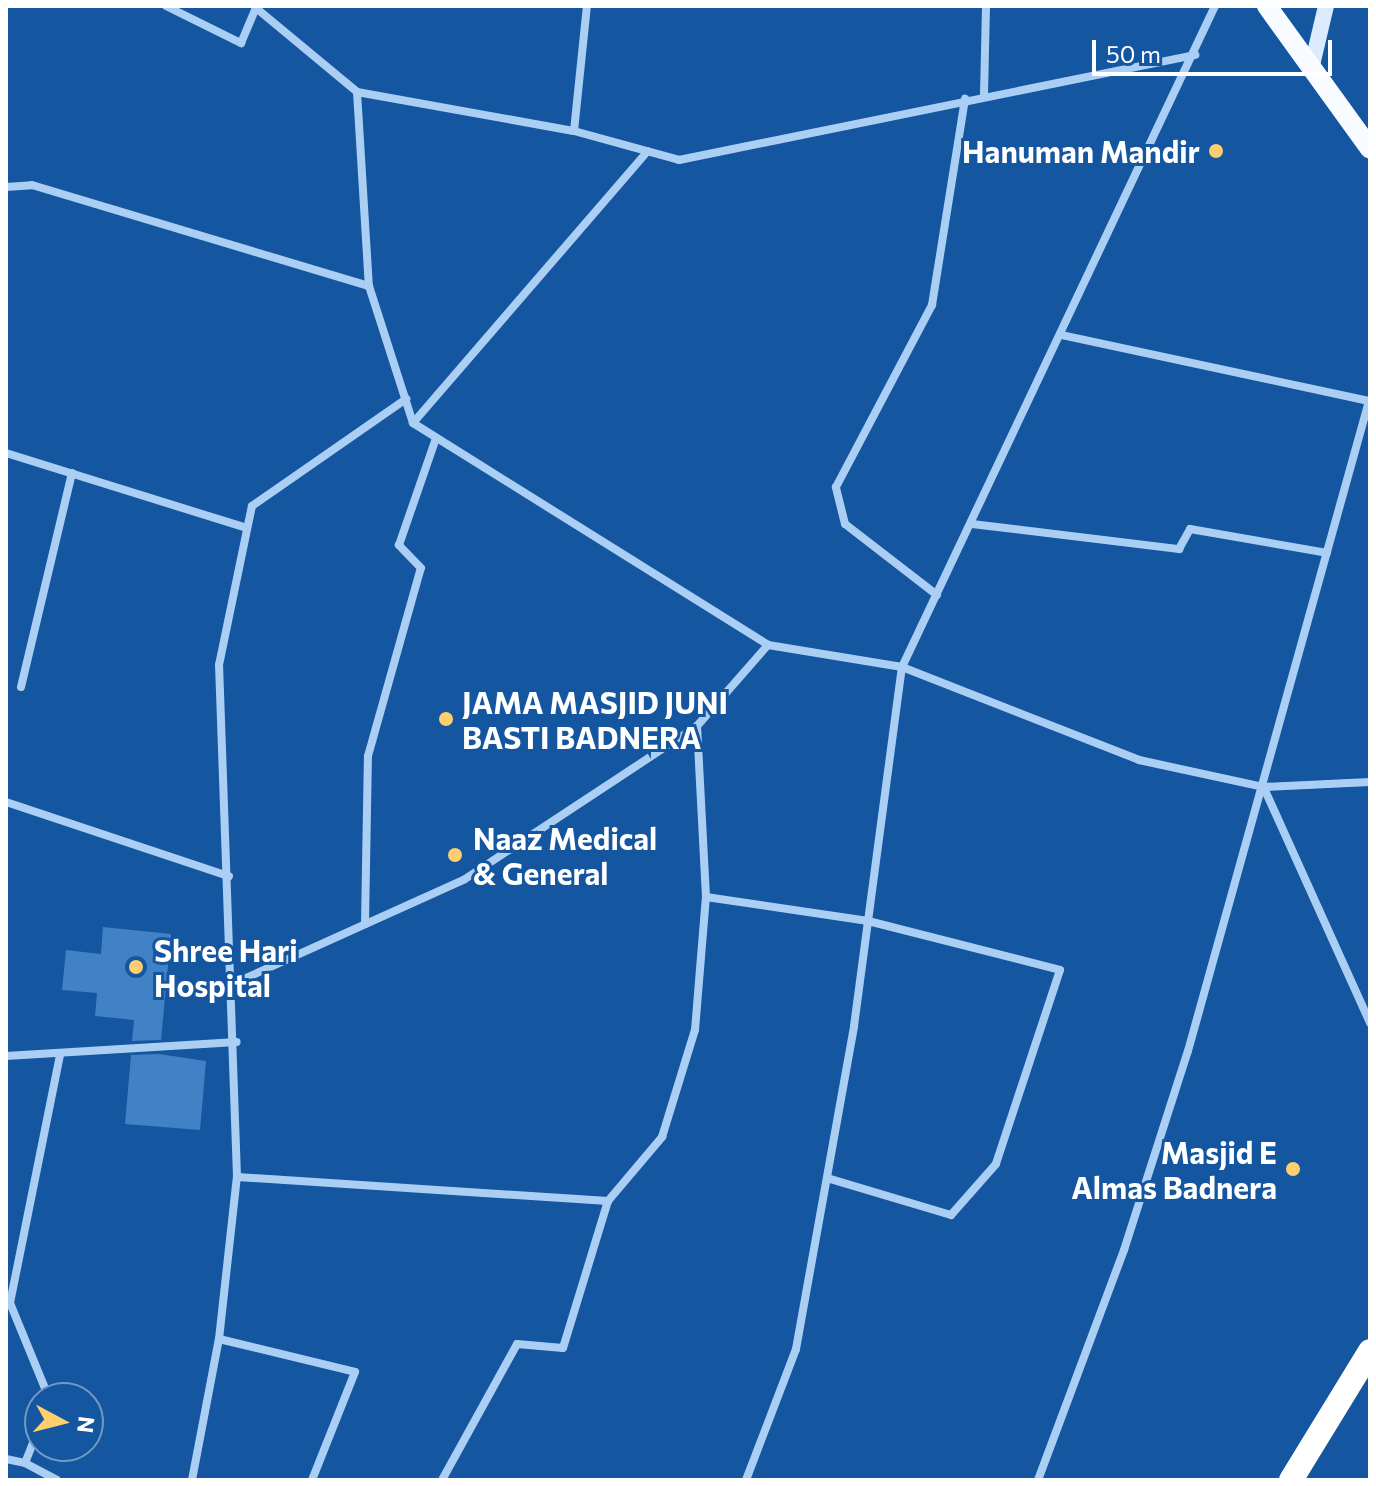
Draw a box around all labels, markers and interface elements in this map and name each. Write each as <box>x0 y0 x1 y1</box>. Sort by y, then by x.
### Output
scale bar <box>1096 24 1336 74</box>
text: 50 m <box>1106 39 1161 68</box>
place label: Hanuman Mandir <box>962 133 1200 169</box>
marker: Hanuman Mandir <box>1207 142 1225 160</box>
place label: JAMA MASJID JUNI BASTI BADNERA <box>462 684 728 754</box>
marker: JAMA MASJID JUNI BASTI BADNERA <box>437 710 455 728</box>
place label: Naaz Medical & General <box>473 820 657 890</box>
marker: Naaz Medical & General <box>444 844 466 866</box>
place label: Shree Hari Hospital <box>154 932 298 1002</box>
marker: Shree Hari Hospital <box>125 956 147 978</box>
place label: Masjid E Almas Badnera <box>1071 1134 1277 1204</box>
marker: Masjid E Almas Badnera <box>1284 1160 1302 1178</box>
north arrow <box>24 1382 104 1462</box>
text: N <box>72 1415 101 1435</box>

